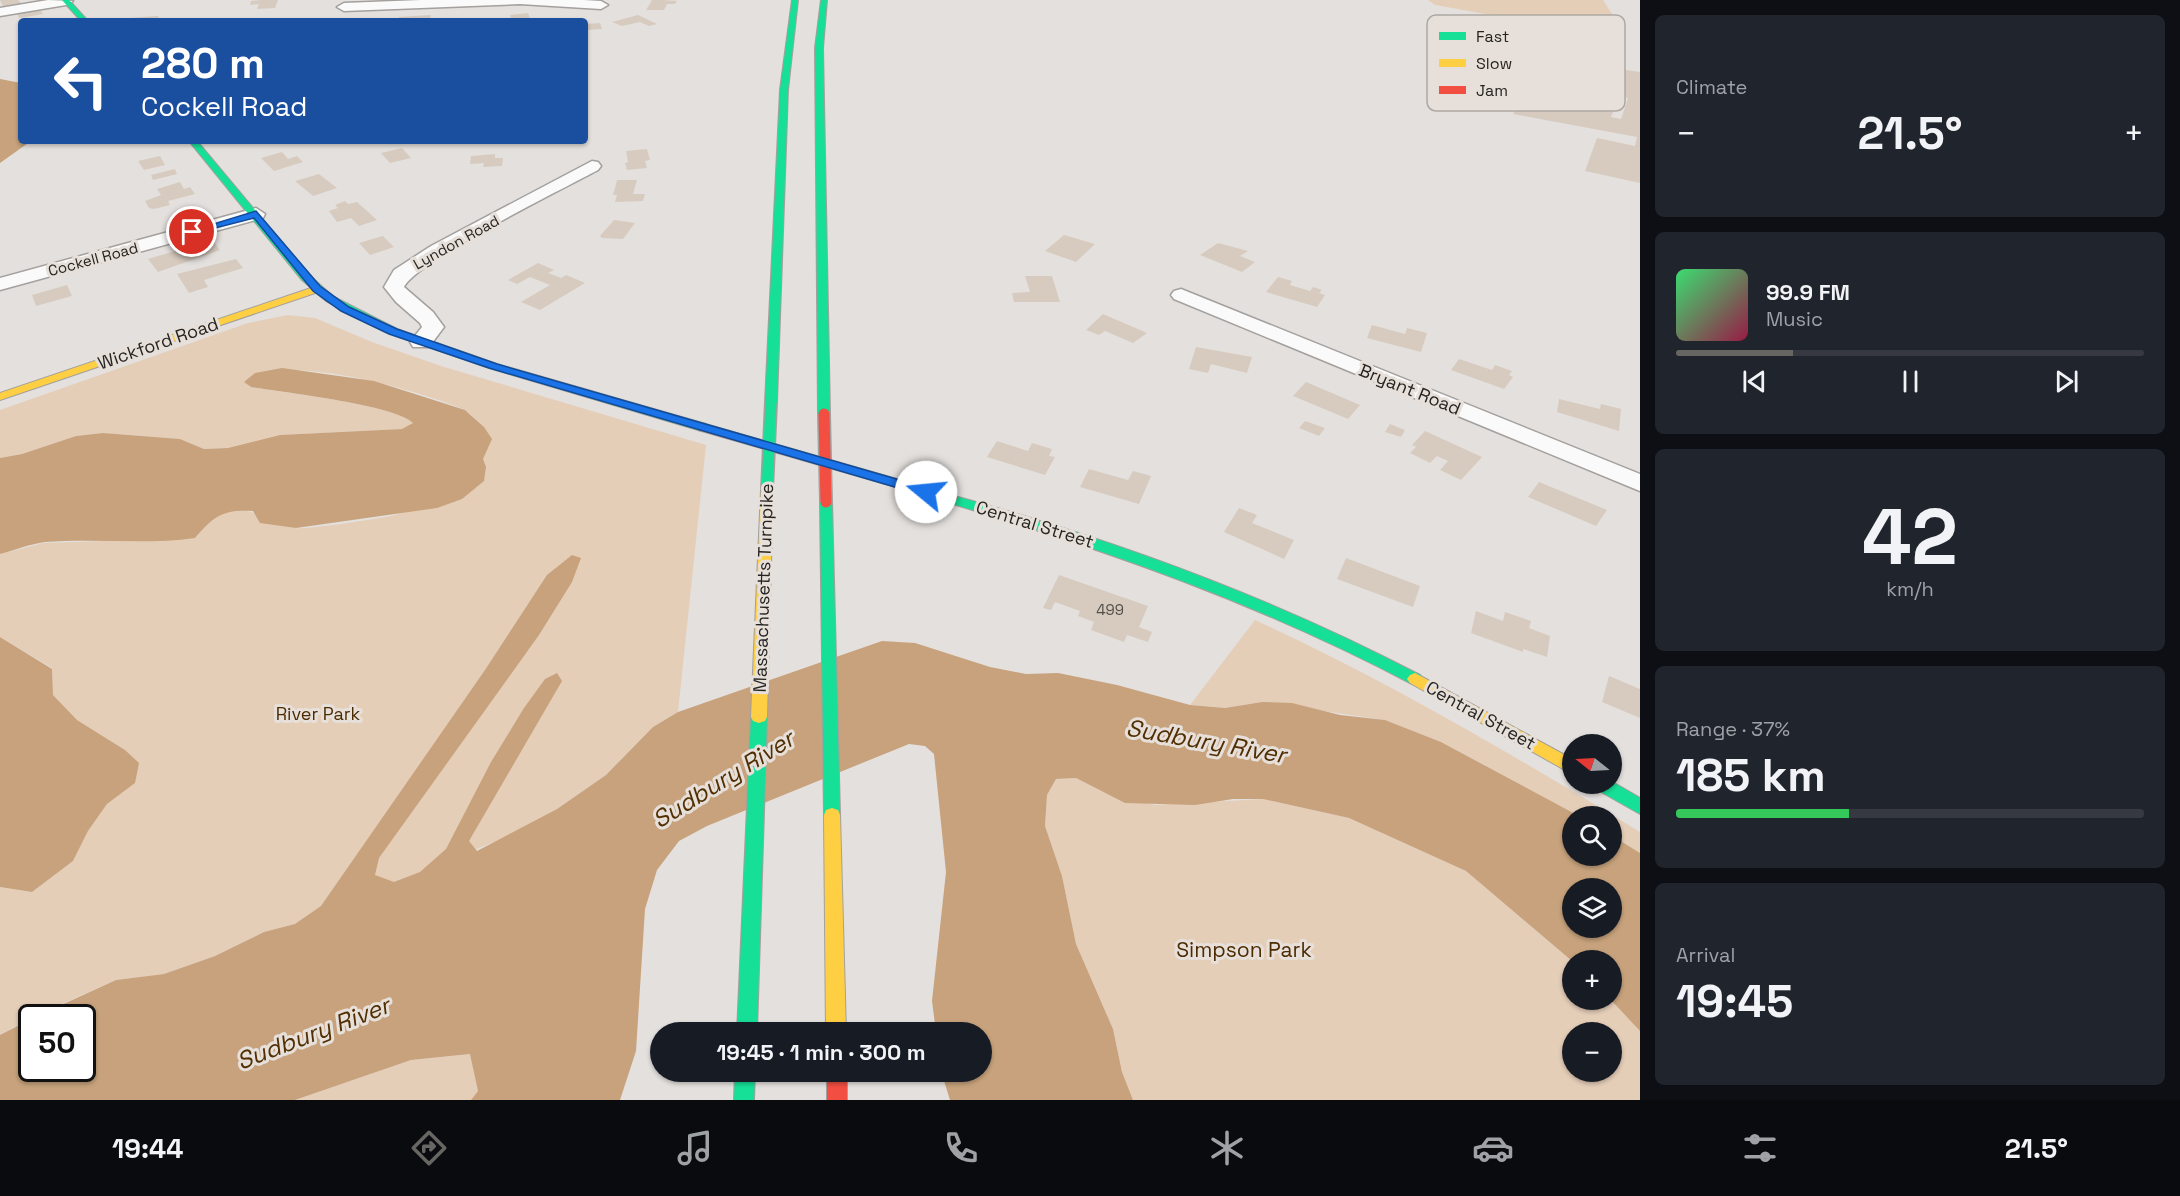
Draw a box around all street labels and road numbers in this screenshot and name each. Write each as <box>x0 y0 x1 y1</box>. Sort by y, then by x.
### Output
street label: Lyndon Road <box>410 211 502 273</box>
street label: Cockell Road <box>46 238 140 280</box>
street label: Wickford Road <box>95 312 221 374</box>
street label: Bryant Road <box>1356 358 1464 420</box>
street label: Massachusetts Turnpike <box>748 483 778 693</box>
street label: Central Street <box>973 495 1097 553</box>
street label: Central Street <box>1422 675 1540 755</box>

